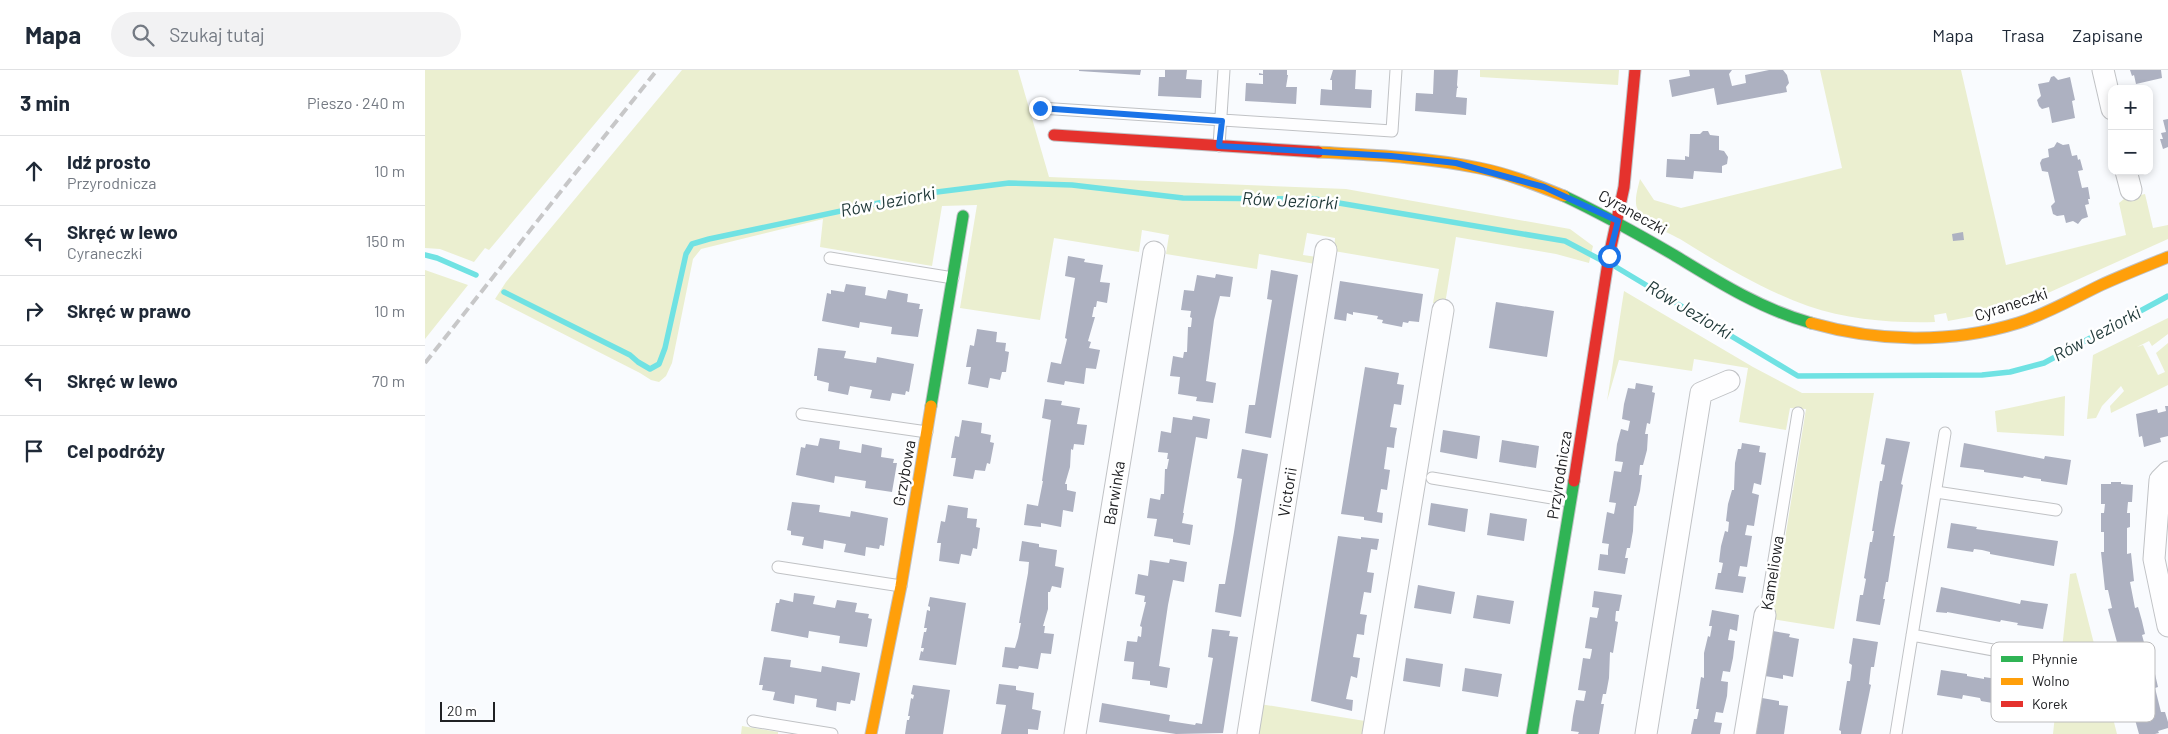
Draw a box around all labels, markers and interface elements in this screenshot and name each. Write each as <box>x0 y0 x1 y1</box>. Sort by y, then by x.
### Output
search box <box>111 12 461 57</box>
text: Mapa <box>25 20 81 49</box>
icon: search <box>129 21 157 49</box>
text: Szukaj tutaj <box>169 23 265 46</box>
text: Mapa <box>1932 24 1974 46</box>
text: Trasa <box>2002 24 2044 46</box>
text: Zapisane <box>2072 24 2143 46</box>
map controls <box>2108 85 2153 175</box>
button: + <box>2108 85 2153 130</box>
text: 3 min <box>20 90 70 115</box>
text: Pieszo · 240 m <box>307 93 405 112</box>
route end <box>1029 97 1052 120</box>
button: − <box>2108 130 2153 175</box>
text: Idź prosto <box>67 150 151 173</box>
icon: ahead <box>20 157 48 185</box>
text: 10 m <box>374 161 405 180</box>
text: Przyrodnicza <box>67 173 156 192</box>
water label: Rów Jeziorki <box>838 181 938 221</box>
street label: Cyraneczki <box>1596 185 1671 238</box>
water label: Rów Jeziorki <box>1241 186 1339 214</box>
text: Skręć w lewo <box>67 220 178 243</box>
icon: left <box>20 227 48 255</box>
text: 150 m <box>366 231 405 250</box>
text: Cyraneczki <box>67 243 143 262</box>
route start <box>1598 245 1621 268</box>
water label: Rów Jeziorki <box>1643 275 1737 344</box>
street label: Cyraneczki <box>1972 283 2050 324</box>
icon: right <box>20 297 48 325</box>
text: Skręć w prawo <box>67 299 191 322</box>
text: 10 m <box>374 301 405 320</box>
water label: Rów Jeziorki <box>2049 301 2145 365</box>
icon: left <box>20 367 48 395</box>
text: Skręć w lewo <box>67 369 178 392</box>
text: 70 m <box>372 371 405 390</box>
street label: Przyrodnicza <box>1542 429 1575 521</box>
icon: arrive <box>20 437 48 465</box>
street label: Grzybowa <box>888 438 919 507</box>
text: Cel podróży <box>67 439 165 462</box>
street label: Barwinka <box>1099 460 1128 526</box>
street label: Victorii <box>1273 466 1300 518</box>
street label: Kameliowa <box>1756 534 1787 612</box>
legend <box>1991 642 2155 722</box>
text: Płynnie <box>2032 650 2078 667</box>
text: Wolno <box>2032 672 2070 689</box>
text: Korek <box>2032 695 2067 712</box>
scale bar <box>440 699 495 722</box>
text: 20 m <box>447 702 477 719</box>

